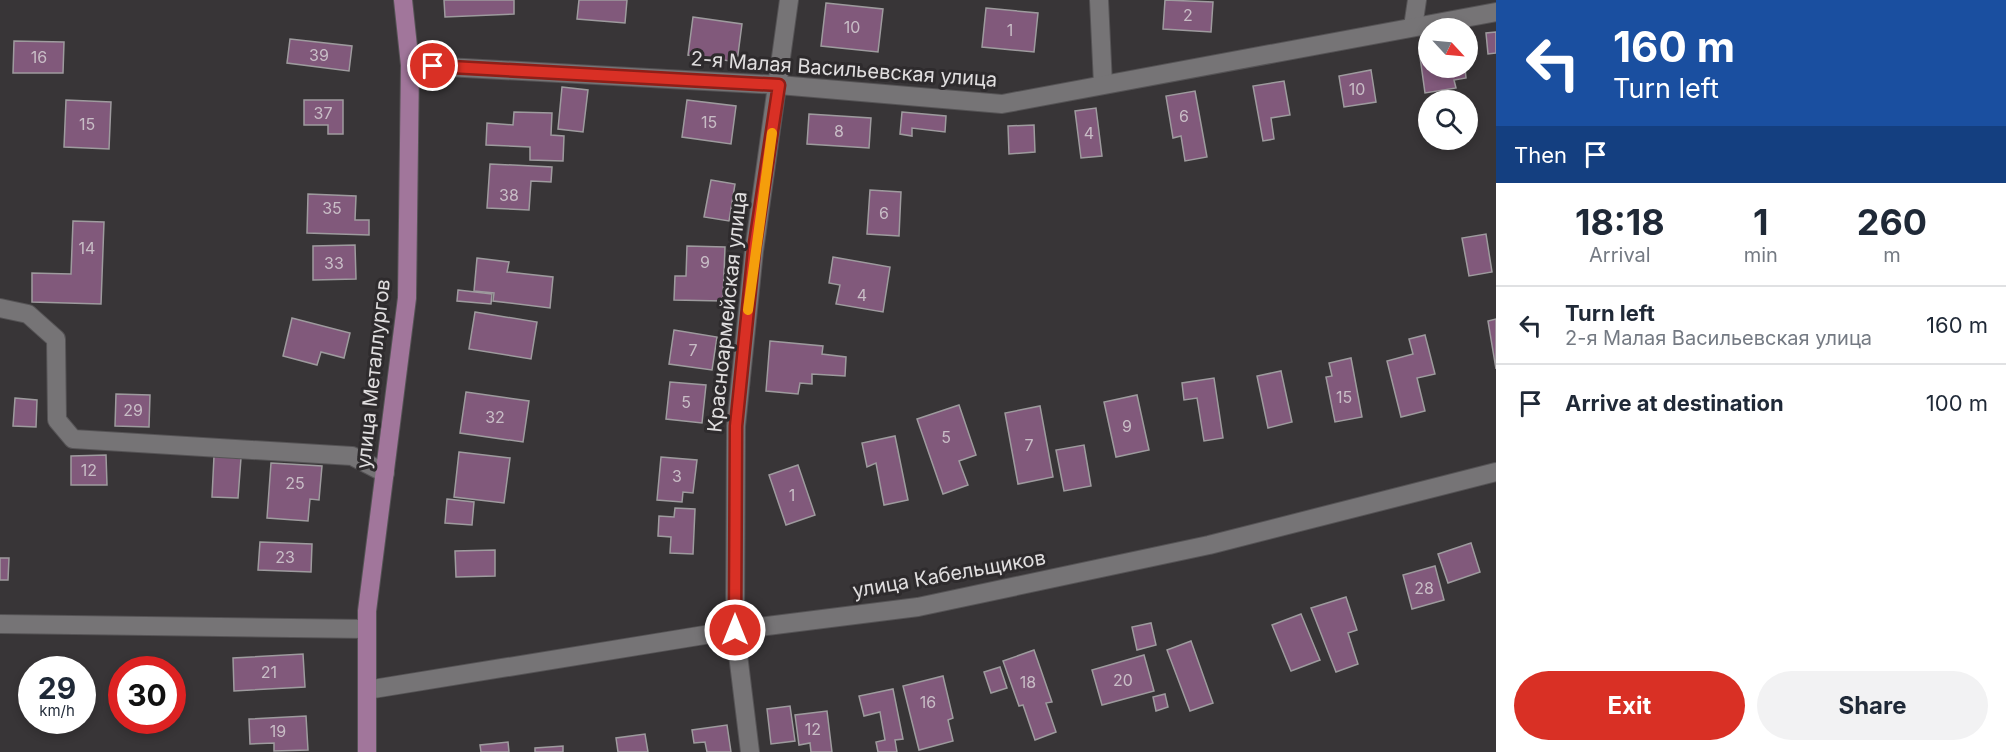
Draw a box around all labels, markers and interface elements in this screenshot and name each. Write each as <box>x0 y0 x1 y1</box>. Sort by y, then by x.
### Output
house number: 2 <box>1183 5 1193 25</box>
house number: 10 <box>844 17 860 37</box>
north arrow <box>1418 18 1478 78</box>
map controls <box>1418 18 1478 150</box>
house number: 1 <box>1007 20 1013 40</box>
text: 160 m <box>1613 21 1735 72</box>
icon: left <box>1514 24 1592 102</box>
pin <box>407 40 458 91</box>
house number: 39 <box>309 45 329 65</box>
street label: 2-я Малая Васильевская улица <box>690 46 998 92</box>
house number: 16 <box>31 47 47 67</box>
icon: arrive <box>416 49 449 82</box>
text: Turn left <box>1613 72 1719 105</box>
house number: 10 <box>1349 79 1365 99</box>
button: search <box>1418 90 1478 150</box>
house number: 37 <box>314 103 332 123</box>
house number: 6 <box>1179 106 1189 126</box>
house number: 15 <box>701 112 717 132</box>
house number: 15 <box>79 114 95 134</box>
house number: 8 <box>834 121 844 141</box>
house number: 4 <box>1084 123 1094 143</box>
icon: arrive <box>1579 138 1612 171</box>
text: Then <box>1514 142 1567 168</box>
house number: 38 <box>499 185 519 205</box>
street label: Красноармейская улица <box>702 190 752 434</box>
house number: 35 <box>322 198 342 218</box>
text: 18:18 <box>1575 200 1665 244</box>
text: 1 <box>1753 200 1769 244</box>
text: 260 <box>1857 200 1927 244</box>
house number: 6 <box>879 203 889 223</box>
house number: 14 <box>79 238 95 258</box>
text: Arrival <box>1589 243 1651 267</box>
text: min <box>1744 243 1778 267</box>
text: m <box>1883 243 1901 267</box>
house number: 9 <box>700 252 710 272</box>
house number: 33 <box>324 253 344 273</box>
street label: улица Металлургов <box>351 278 395 470</box>
house number: 4 <box>857 285 867 305</box>
text: Turn left <box>1565 300 1655 326</box>
icon: left <box>1514 309 1547 342</box>
text: 160 m <box>1926 312 1988 338</box>
text: 2-я Малая Васильевская улица <box>1565 326 1872 350</box>
house number: 7 <box>688 340 698 360</box>
house number: 15 <box>1336 387 1352 407</box>
icon: arrive <box>1514 387 1547 420</box>
text: Arrive at destination <box>1565 390 1784 416</box>
text: 100 m <box>1926 390 1988 416</box>
house number: 5 <box>681 392 691 412</box>
house number: 29 <box>123 400 143 420</box>
house number: 32 <box>485 407 505 427</box>
house number: 9 <box>1122 416 1132 436</box>
house number: 5 <box>941 427 951 447</box>
house number: 7 <box>1024 435 1034 455</box>
house number: 12 <box>81 460 97 480</box>
house number: 3 <box>672 466 682 486</box>
house number: 25 <box>285 473 305 493</box>
house number: 1 <box>789 485 795 505</box>
street label: улица Кабельщиков <box>851 545 1047 603</box>
house number: 23 <box>275 547 295 567</box>
house number: 28 <box>1414 578 1434 598</box>
position arrow <box>703 598 767 662</box>
speed limit sign: 30 <box>108 656 186 734</box>
house number: 21 <box>261 662 277 682</box>
text: 29 <box>38 670 76 706</box>
house number: 20 <box>1113 670 1133 690</box>
button: Exit <box>1514 671 1745 740</box>
button: Share <box>1757 671 1988 740</box>
house number: 18 <box>1020 672 1036 692</box>
house number: 16 <box>920 692 936 712</box>
text: km/h <box>39 701 75 720</box>
house number: 12 <box>805 719 821 739</box>
house number: 19 <box>270 721 286 741</box>

